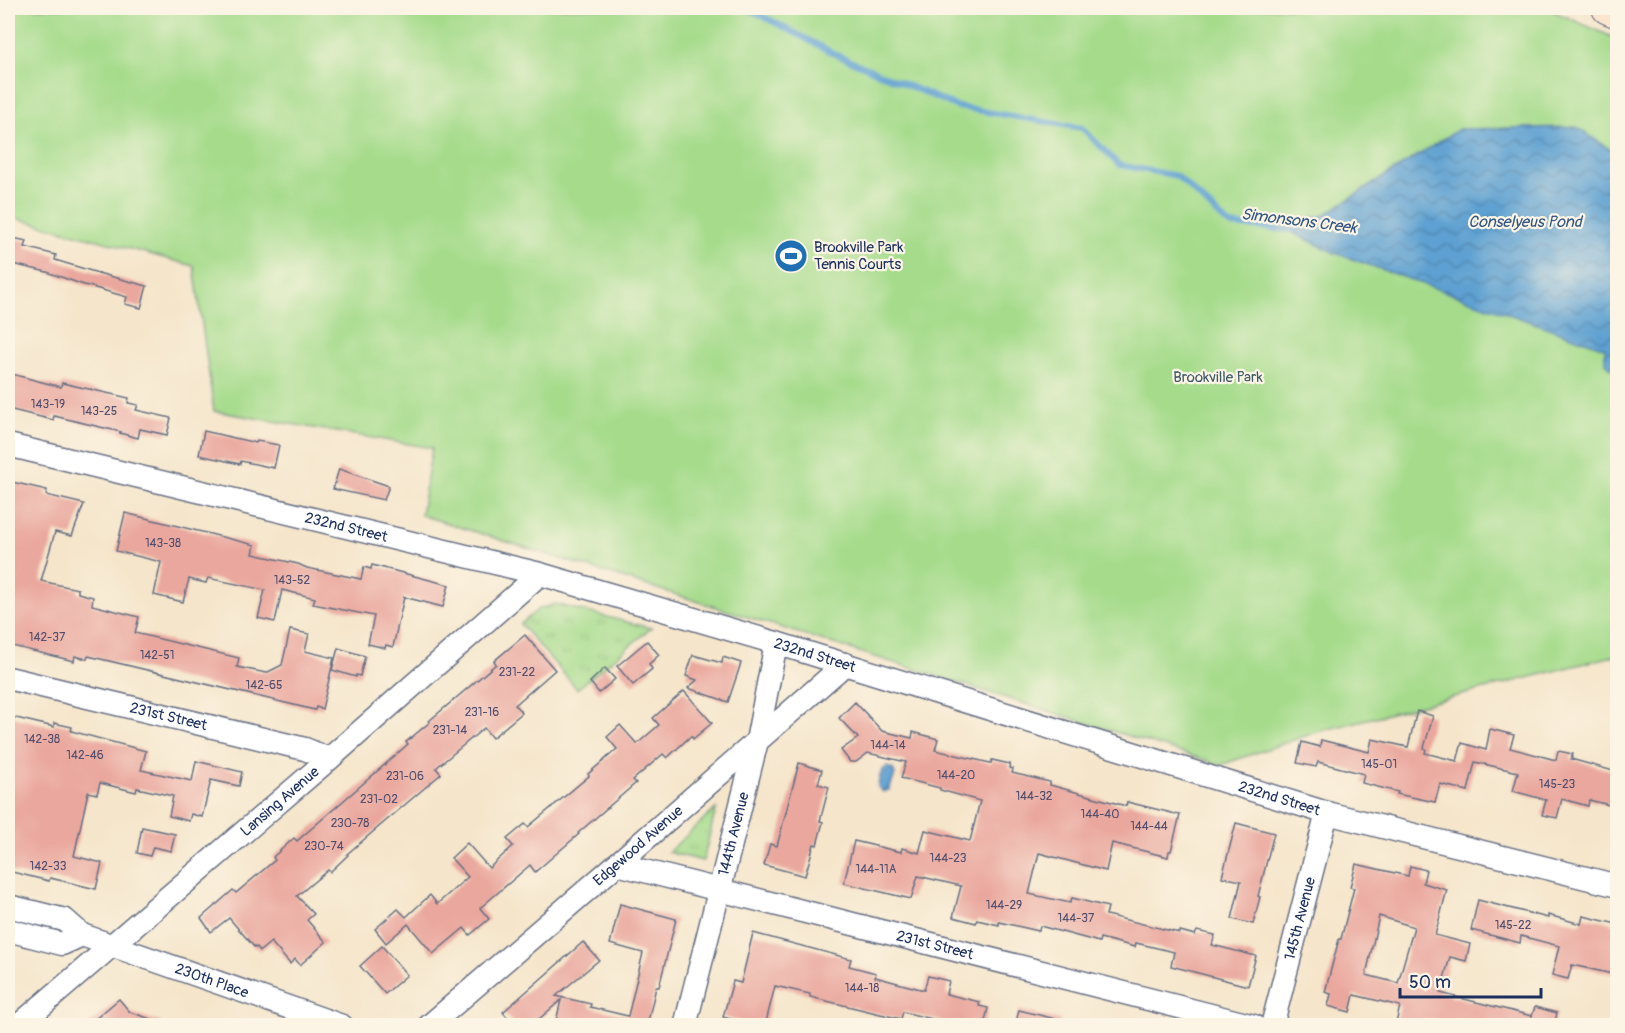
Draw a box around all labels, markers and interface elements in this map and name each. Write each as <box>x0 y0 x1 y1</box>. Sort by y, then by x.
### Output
water label: Simonsons Creek <box>1240 204 1359 238</box>
water label: Conselyeus Pond <box>1468 212 1584 232</box>
sports icon: Brookville Park Tennis Courts <box>773 238 809 274</box>
place label: Brookville Park Tennis Courts <box>814 238 904 274</box>
park label: Brookville Park <box>1173 368 1263 387</box>
house number: 143-19 <box>31 397 65 412</box>
house number: 143-25 <box>81 404 117 419</box>
street label: 232nd Street <box>303 508 390 547</box>
house number: 143-38 <box>145 536 181 551</box>
house number: 143-52 <box>274 573 311 588</box>
house number: 142-37 <box>29 630 66 645</box>
street label: 232nd Street <box>772 634 859 677</box>
house number: 142-51 <box>140 648 174 663</box>
house number: 231-22 <box>499 665 535 680</box>
house number: 142-65 <box>246 678 282 693</box>
street label: 231st Street <box>128 698 210 735</box>
house number: 231-16 <box>465 705 499 720</box>
house number: 231-14 <box>433 723 467 738</box>
house number: 142-38 <box>24 732 60 747</box>
house number: 144-14 <box>870 738 906 753</box>
house number: 142-46 <box>66 748 104 763</box>
house number: 145-01 <box>1361 757 1397 772</box>
street label: Lansing Avenue <box>237 762 324 841</box>
house number: 144-20 <box>937 768 975 783</box>
house number: 231-06 <box>386 769 424 784</box>
street label: 232nd Street <box>1236 777 1323 821</box>
house number: 145-23 <box>1539 777 1575 792</box>
house number: 144-32 <box>1015 789 1053 804</box>
street label: 144th Avenue <box>714 790 754 878</box>
house number: 231-02 <box>360 792 398 807</box>
street label: Edgewood Avenue <box>589 801 687 890</box>
house number: 144-40 <box>1081 807 1119 822</box>
house number: 230-78 <box>331 816 369 831</box>
house number: 144-44 <box>1130 819 1168 834</box>
house number: 230-74 <box>304 839 344 854</box>
house number: 144-23 <box>930 851 967 866</box>
house number: 142-33 <box>30 859 67 874</box>
house number: 144-11A <box>856 862 897 877</box>
street label: 145th Avenue <box>1280 874 1320 962</box>
house number: 144-29 <box>986 898 1022 913</box>
house number: 144-37 <box>1058 911 1095 926</box>
house number: 145-22 <box>1495 918 1532 933</box>
street label: 231st Street <box>894 926 976 964</box>
street label: 230th Place <box>172 959 252 1003</box>
scale bar <box>1400 961 1541 999</box>
text: 50 m <box>1409 971 1451 994</box>
house number: 144-18 <box>845 981 879 996</box>

